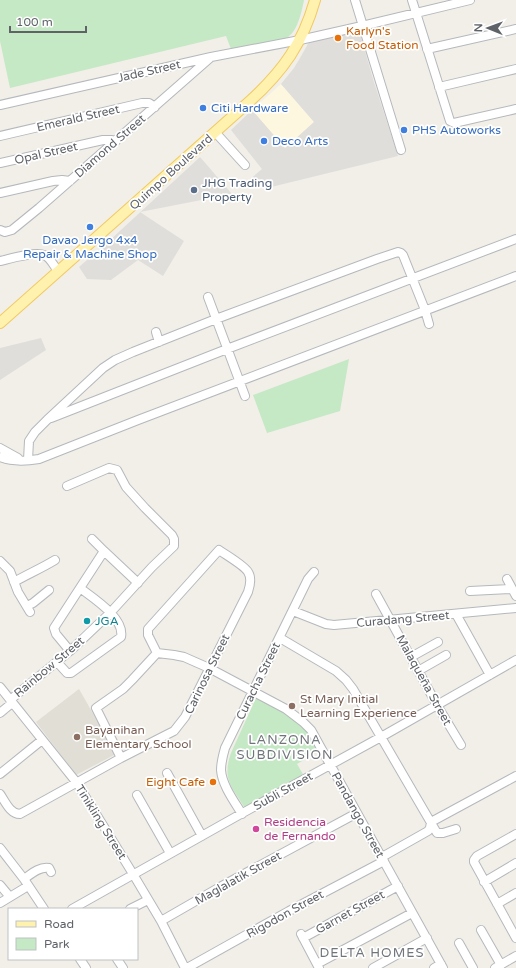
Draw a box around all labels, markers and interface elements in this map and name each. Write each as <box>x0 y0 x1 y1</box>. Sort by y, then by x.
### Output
scale bar <box>10 8 86 34</box>
north arrow <box>468 8 508 48</box>
text: 100 m <box>16 15 53 29</box>
text: N <box>472 23 485 32</box>
place label: Karlyn's Food Station <box>346 24 419 52</box>
marker: Karlyn's Food Station <box>333 33 343 43</box>
street label: Jade Street <box>116 57 182 85</box>
place label: Citi Hardware <box>211 101 288 115</box>
street label: Emerald Street <box>35 102 121 134</box>
marker: Citi Hardware <box>198 103 208 113</box>
street label: Diamond Street <box>72 111 149 181</box>
place label: PHS Autoworks <box>412 123 501 137</box>
marker: PHS Autoworks <box>399 125 409 135</box>
street label: Quimpo Boulevard <box>127 131 215 213</box>
place label: Deco Arts <box>272 134 328 148</box>
marker: Deco Arts <box>259 136 269 146</box>
street label: Opal Street <box>13 139 79 167</box>
place label: JHG Trading Property <box>202 176 272 204</box>
marker: JHG Trading Property <box>189 185 199 195</box>
marker: Davao Jergo 4x4 Repair & Machine Shop <box>85 222 95 232</box>
place label: Davao Jergo 4x4 Repair & Machine Shop <box>23 233 157 261</box>
street label: Curadang Street <box>356 608 451 630</box>
place label: JGA <box>95 614 119 628</box>
marker: JGA <box>82 616 92 626</box>
street label: Carinosa Street <box>182 631 233 716</box>
street label: Malaqueña Street <box>393 632 455 728</box>
street label: Rainbow Street <box>11 633 87 700</box>
street label: Curacha Street <box>233 639 283 722</box>
place label: St Mary Initial Learning Experience <box>300 692 417 720</box>
marker: St Mary Initial Learning Experience <box>287 701 297 711</box>
place label: Bayanihan Elementary School <box>85 723 192 751</box>
marker: Bayanihan Elementary School <box>72 732 82 742</box>
district label: LANZONA SUBDIVISION <box>237 732 333 763</box>
street label: Subli Street <box>251 769 315 813</box>
street label: Pandango Street <box>329 770 388 861</box>
place label: Eight Cafe <box>146 775 205 789</box>
marker: Eight Cafe <box>208 777 218 787</box>
street label: Tinikling Street <box>72 782 130 862</box>
place label: Residencia de Fernando <box>264 815 336 843</box>
marker: Residencia de Fernando <box>251 824 261 834</box>
street label: Maglalatik Street <box>192 848 284 908</box>
street label: Rigodon Street <box>244 887 326 941</box>
street label: Garnet Street <box>313 887 387 937</box>
legend <box>8 908 138 960</box>
text: Road <box>44 917 74 931</box>
text: Park <box>44 937 70 951</box>
district label: DELTA HOMES <box>319 945 425 961</box>

